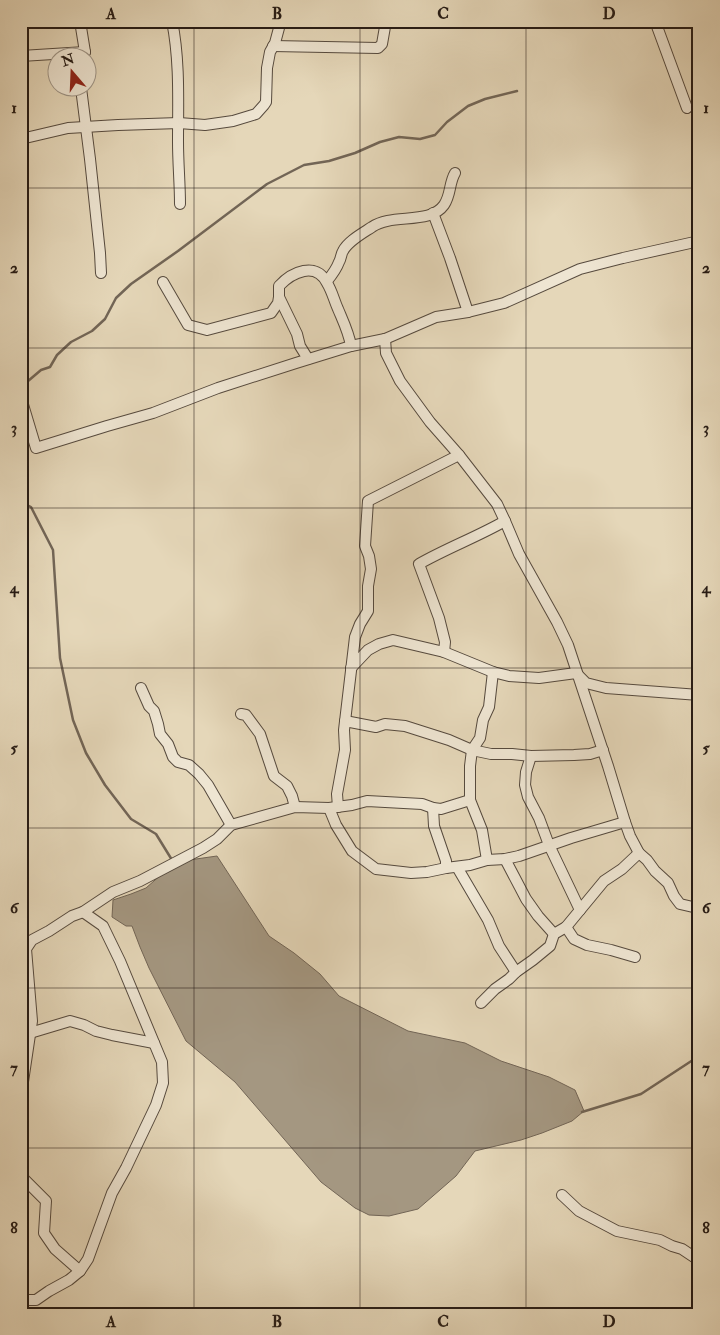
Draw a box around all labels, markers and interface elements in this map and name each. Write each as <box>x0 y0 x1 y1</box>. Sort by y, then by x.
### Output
text: A <box>105 4 117 24</box>
text: B <box>272 4 282 24</box>
text: C <box>437 4 449 24</box>
text: D <box>602 4 616 24</box>
north arrow <box>48 48 98 98</box>
text: N <box>58 50 77 71</box>
text: 1 <box>11 98 17 118</box>
text: 1 <box>703 98 709 118</box>
text: 2 <box>10 258 18 278</box>
text: 2 <box>702 258 710 278</box>
text: 3 <box>11 418 17 438</box>
text: 3 <box>703 418 709 438</box>
text: 4 <box>9 578 20 598</box>
text: 4 <box>701 578 712 598</box>
text: 5 <box>10 738 18 758</box>
text: 5 <box>702 738 710 758</box>
text: 6 <box>10 898 20 918</box>
text: 6 <box>702 898 712 918</box>
text: 7 <box>10 1058 18 1078</box>
text: 7 <box>702 1058 710 1078</box>
text: 8 <box>10 1218 18 1238</box>
text: 8 <box>702 1218 710 1238</box>
text: A <box>105 1312 117 1332</box>
text: B <box>272 1312 282 1332</box>
text: C <box>437 1312 449 1332</box>
text: D <box>602 1312 616 1332</box>

